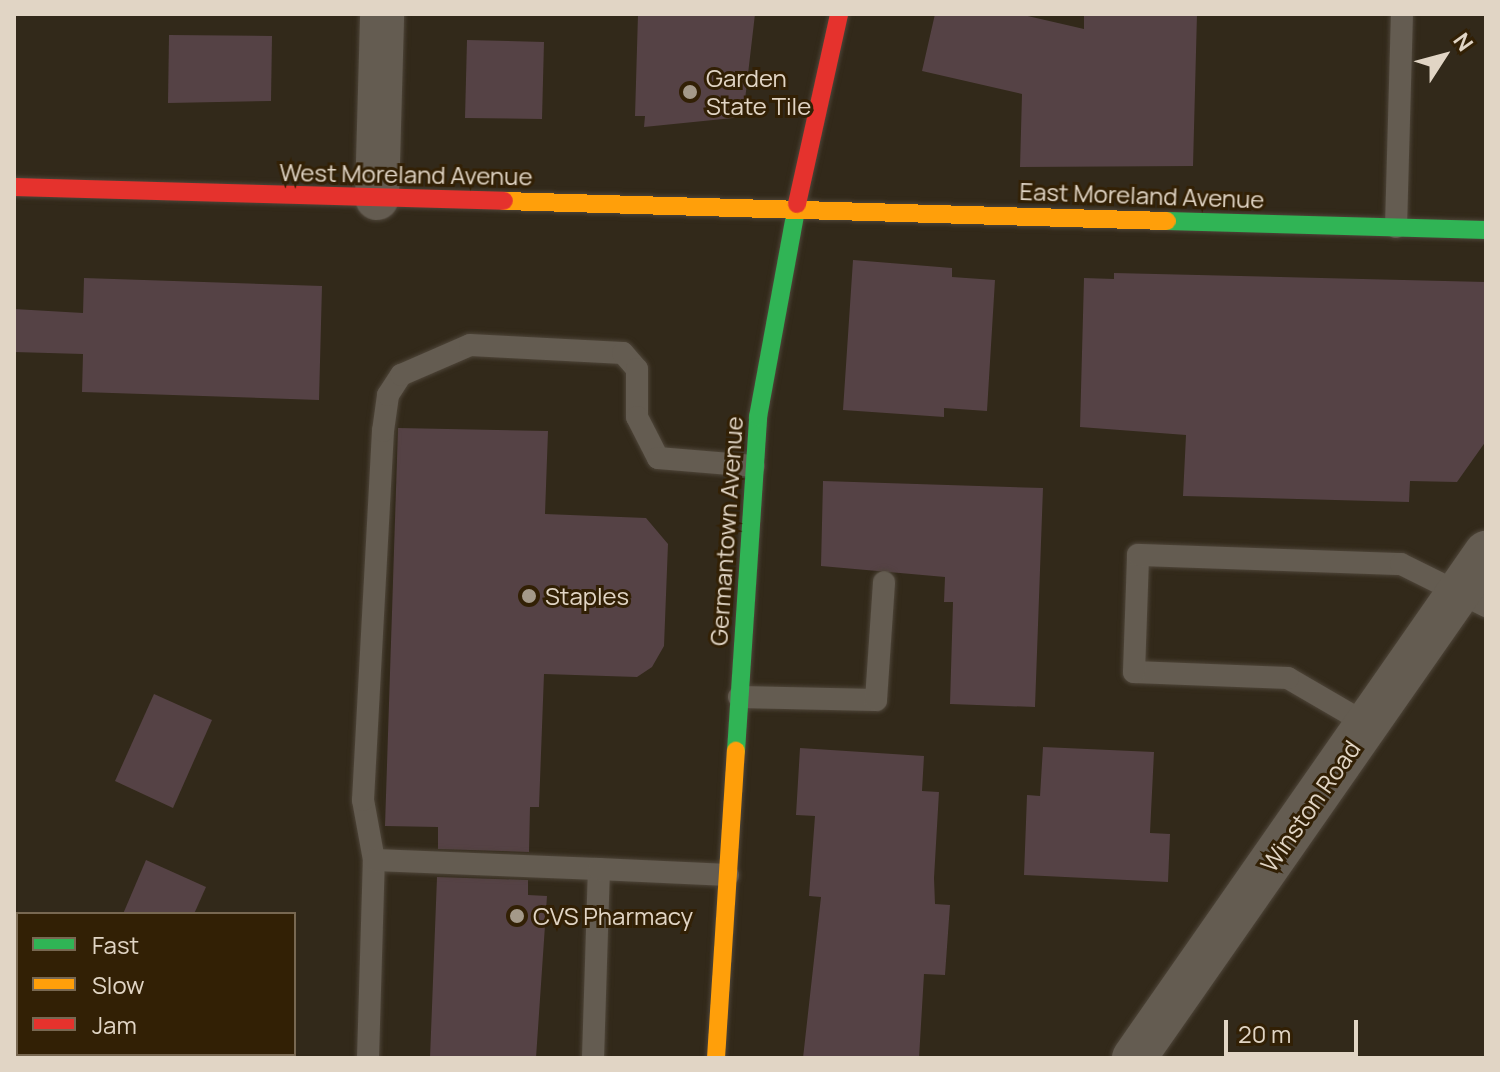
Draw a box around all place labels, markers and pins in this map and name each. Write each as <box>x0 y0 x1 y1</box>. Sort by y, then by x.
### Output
place label: Garden State Tile <box>706 64 811 120</box>
marker: Garden State Tile <box>681 83 699 101</box>
place label: Staples <box>545 582 629 610</box>
marker: Staples <box>520 587 538 605</box>
place label: CVS Pharmacy <box>533 902 693 930</box>
marker: CVS Pharmacy <box>508 907 526 925</box>

